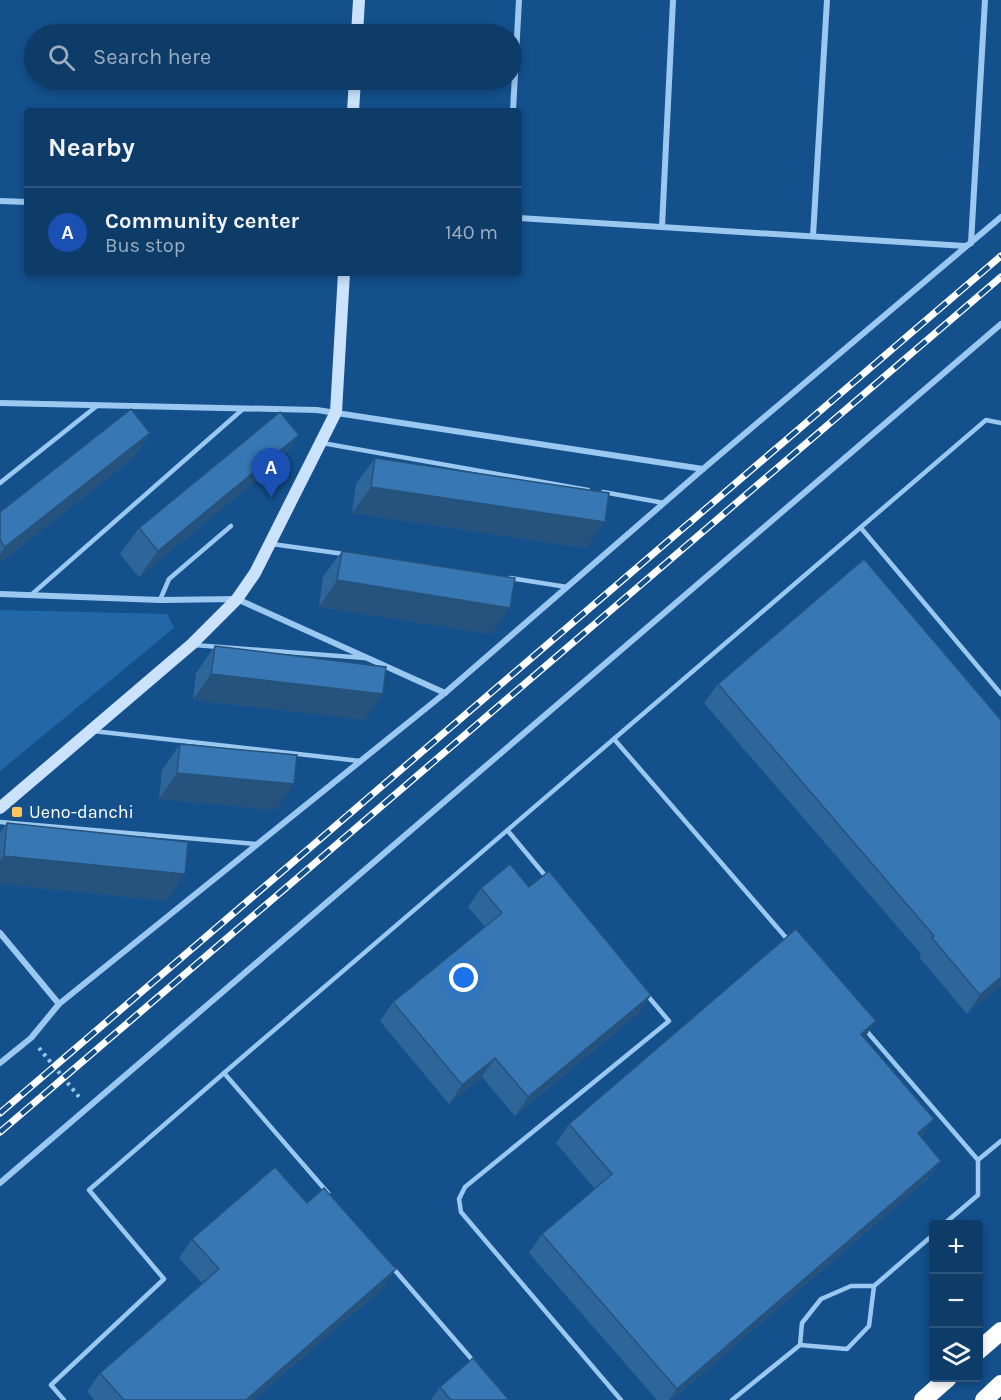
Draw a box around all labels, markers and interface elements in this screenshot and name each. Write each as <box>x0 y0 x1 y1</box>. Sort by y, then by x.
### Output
search box <box>24 24 522 90</box>
icon: search <box>45 41 78 74</box>
text: Search here <box>93 44 211 70</box>
text: Nearby <box>48 132 135 163</box>
text: Community center <box>105 208 299 234</box>
text: A <box>61 221 74 244</box>
text: 140 m <box>445 221 498 244</box>
text: Bus stop <box>105 234 185 257</box>
pin: A <box>252 448 290 498</box>
place label: Ueno-danchi <box>29 801 134 823</box>
marker: Ueno-danchi <box>10 805 24 819</box>
your location <box>449 963 478 992</box>
map controls <box>929 1220 983 1382</box>
button: + <box>929 1220 983 1274</box>
button: − <box>929 1274 983 1328</box>
button: layers <box>929 1328 983 1382</box>

